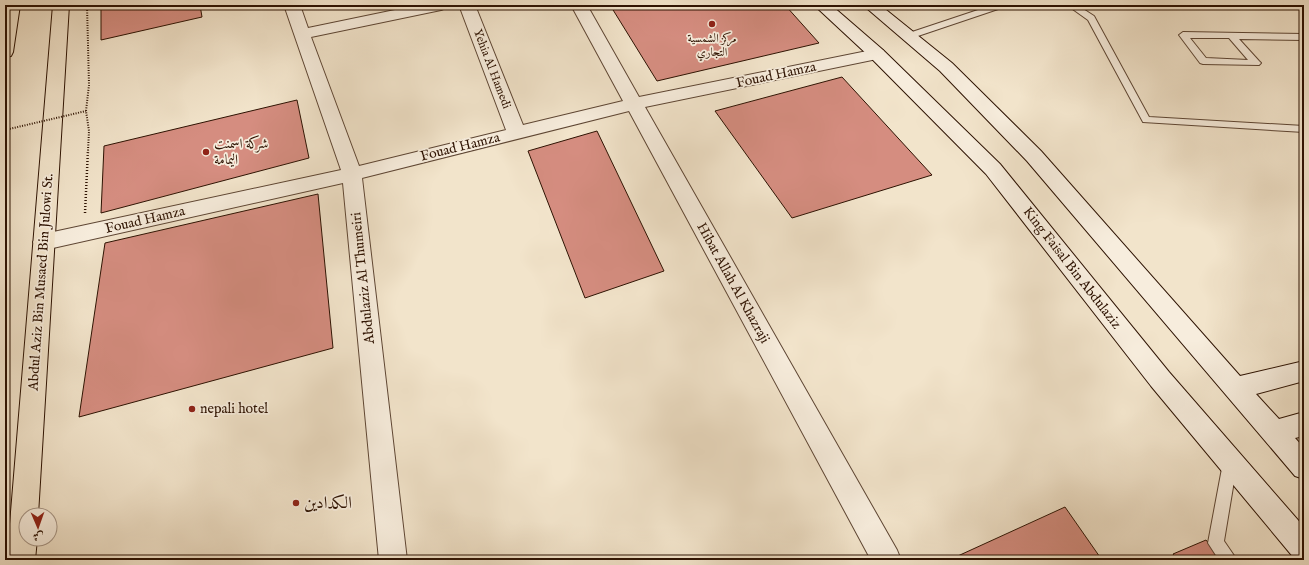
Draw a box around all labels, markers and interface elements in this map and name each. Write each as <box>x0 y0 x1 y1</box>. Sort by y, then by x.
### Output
marker: مركز الشمسية التجاري <box>707 19 717 29</box>
street label: Yehia Al Hamedi <box>470 27 514 111</box>
place label: مركز الشمسية التجاري <box>687 31 737 62</box>
street label: Fouad Hamza <box>734 58 819 92</box>
street label: Fouad Hamza <box>418 128 503 166</box>
place label: شركة اسمنت اليمامة <box>214 135 268 169</box>
marker: شركة اسمنت اليمامة <box>201 147 211 157</box>
street label: Abdul Aziz Bin Musaed Bin Julowi St. <box>24 173 58 392</box>
street label: Fouad Hamza <box>103 202 188 238</box>
street label: King Faisal Bin Abdulaziz <box>1019 203 1126 333</box>
street label: Abdulaziz Al Thumeiri <box>347 211 379 346</box>
street label: Hibat Allah Al Khazraji <box>692 219 774 347</box>
place label: nepali hotel <box>200 400 268 418</box>
marker: nepali hotel <box>187 404 197 414</box>
place label: الكدادين <box>304 493 352 514</box>
marker: الكدادين <box>291 498 301 508</box>
north arrow <box>18 507 58 547</box>
text: ش <box>33 529 44 543</box>

